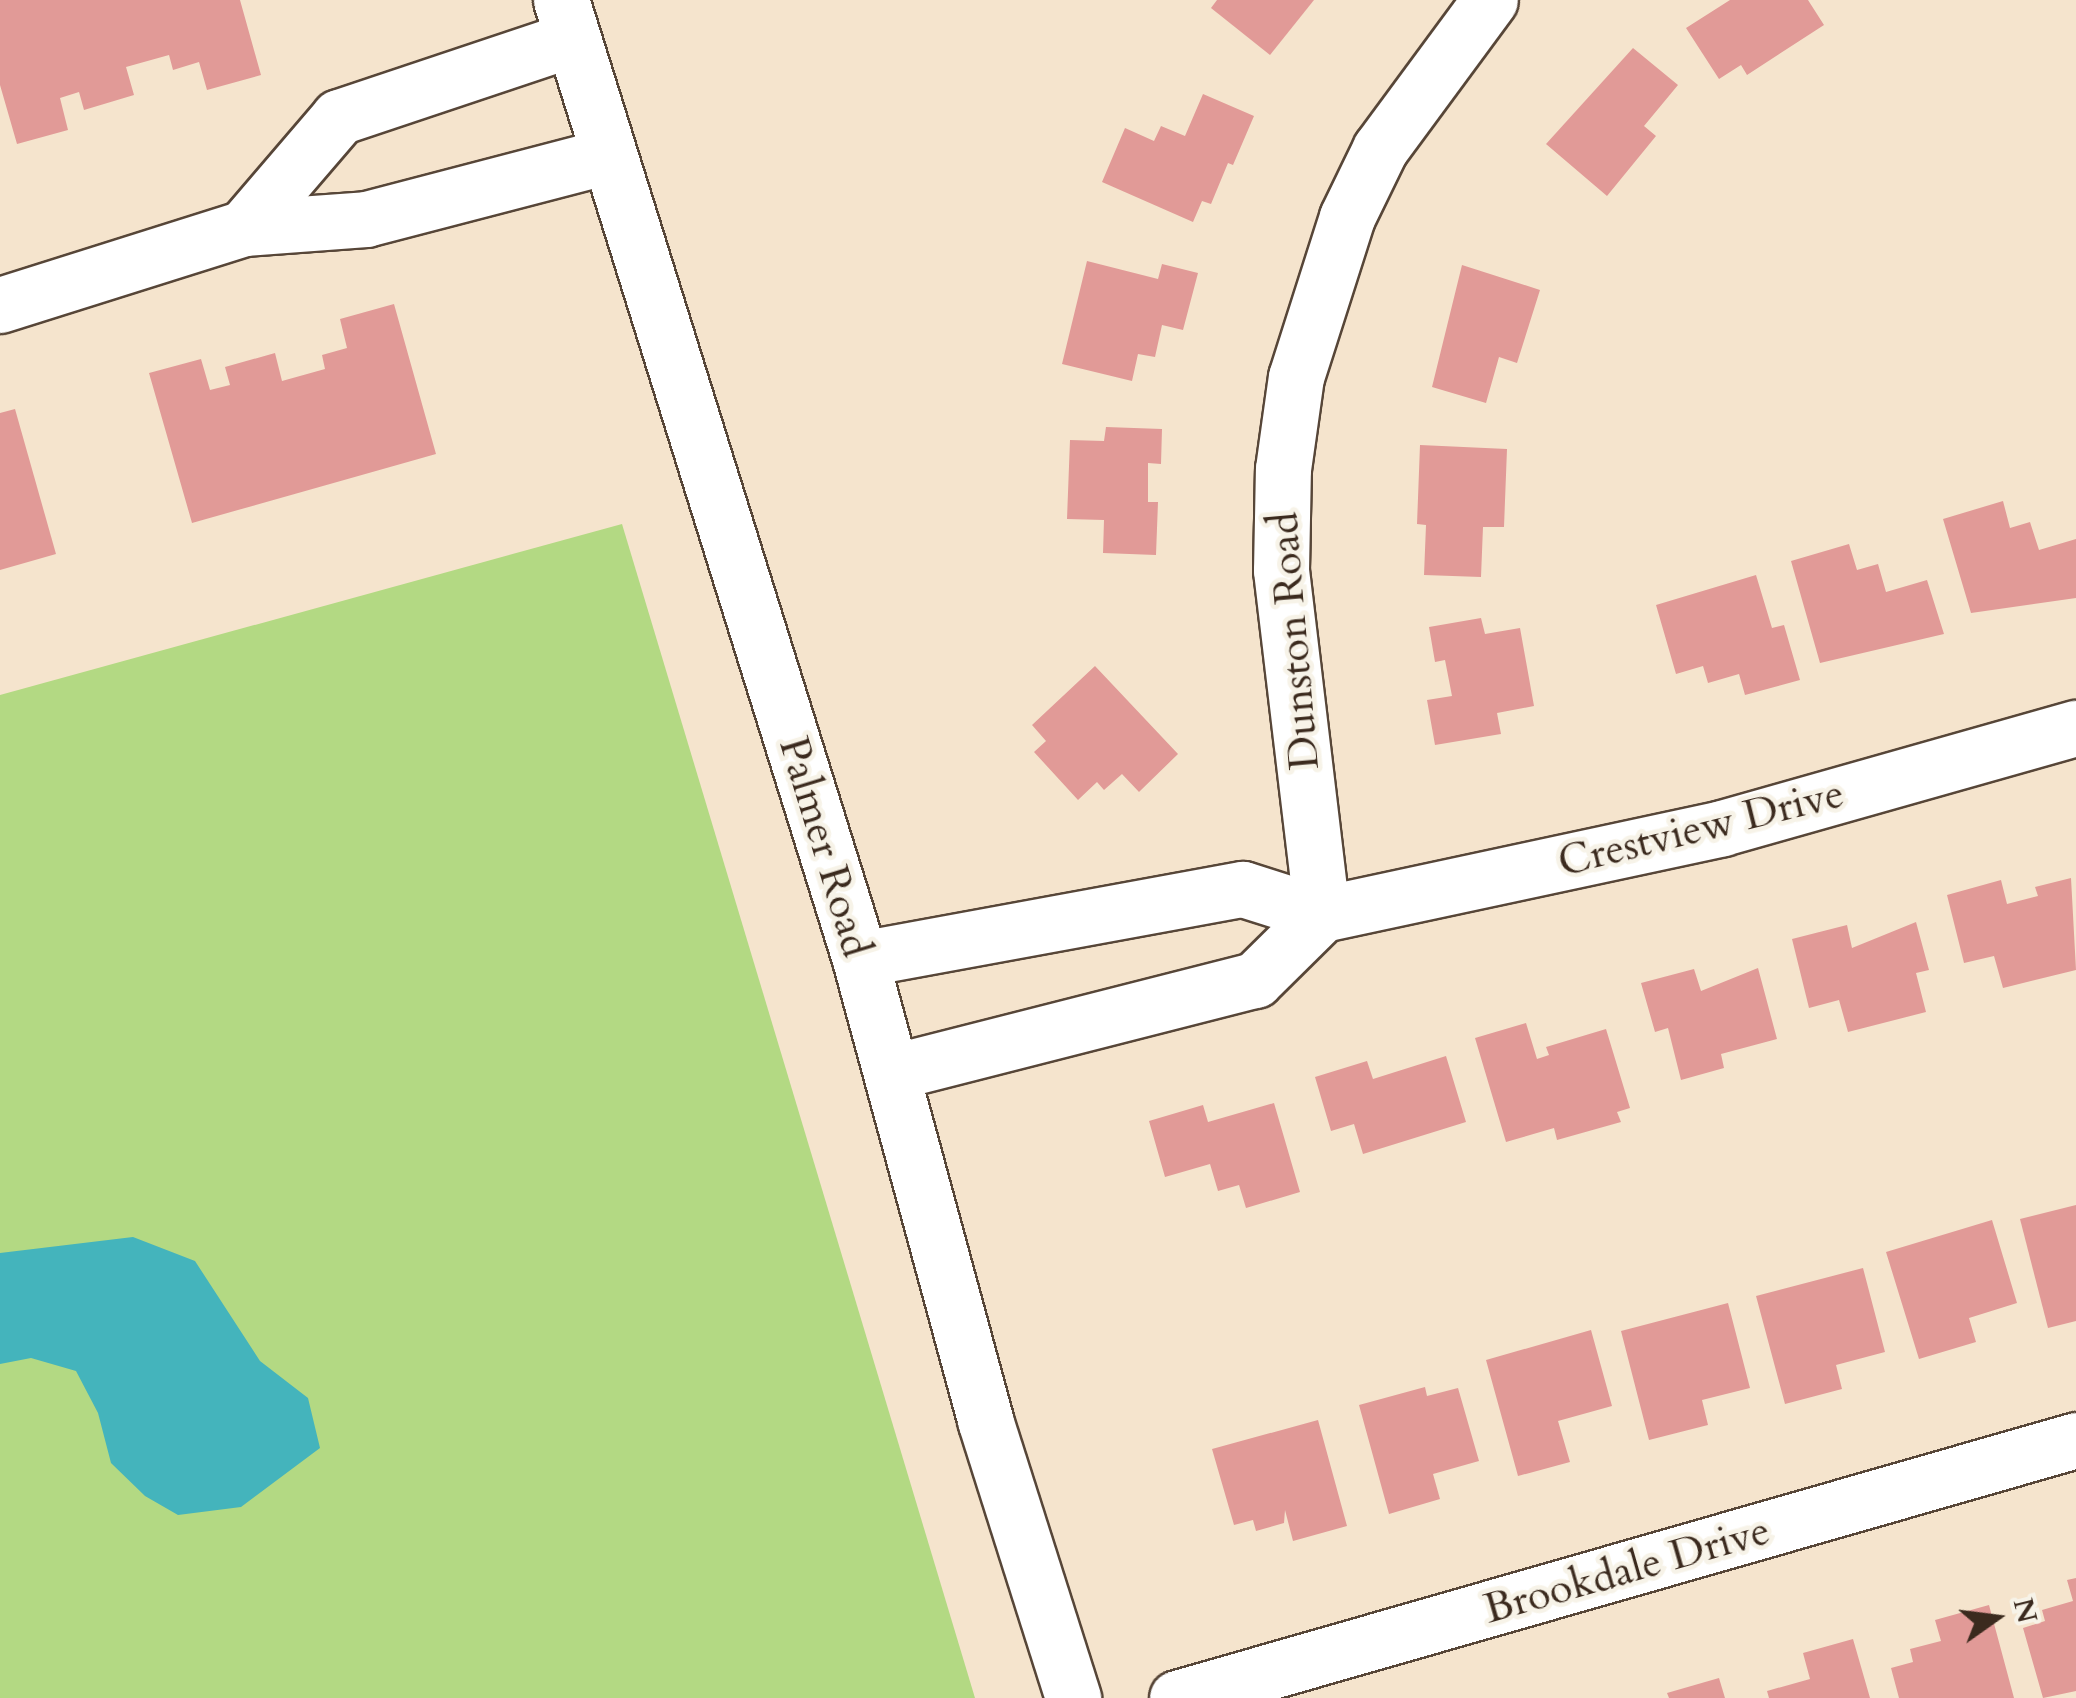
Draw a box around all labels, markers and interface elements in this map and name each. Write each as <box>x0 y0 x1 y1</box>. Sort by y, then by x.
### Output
street label: Dunston Road <box>1258 510 1330 772</box>
street label: Palmer Road <box>768 731 882 963</box>
street label: Crestview Drive <box>1553 768 1849 888</box>
street label: Brookdale Drive <box>1478 1505 1776 1635</box>
north arrow <box>1946 1568 2046 1668</box>
text: N <box>2004 1594 2046 1627</box>

